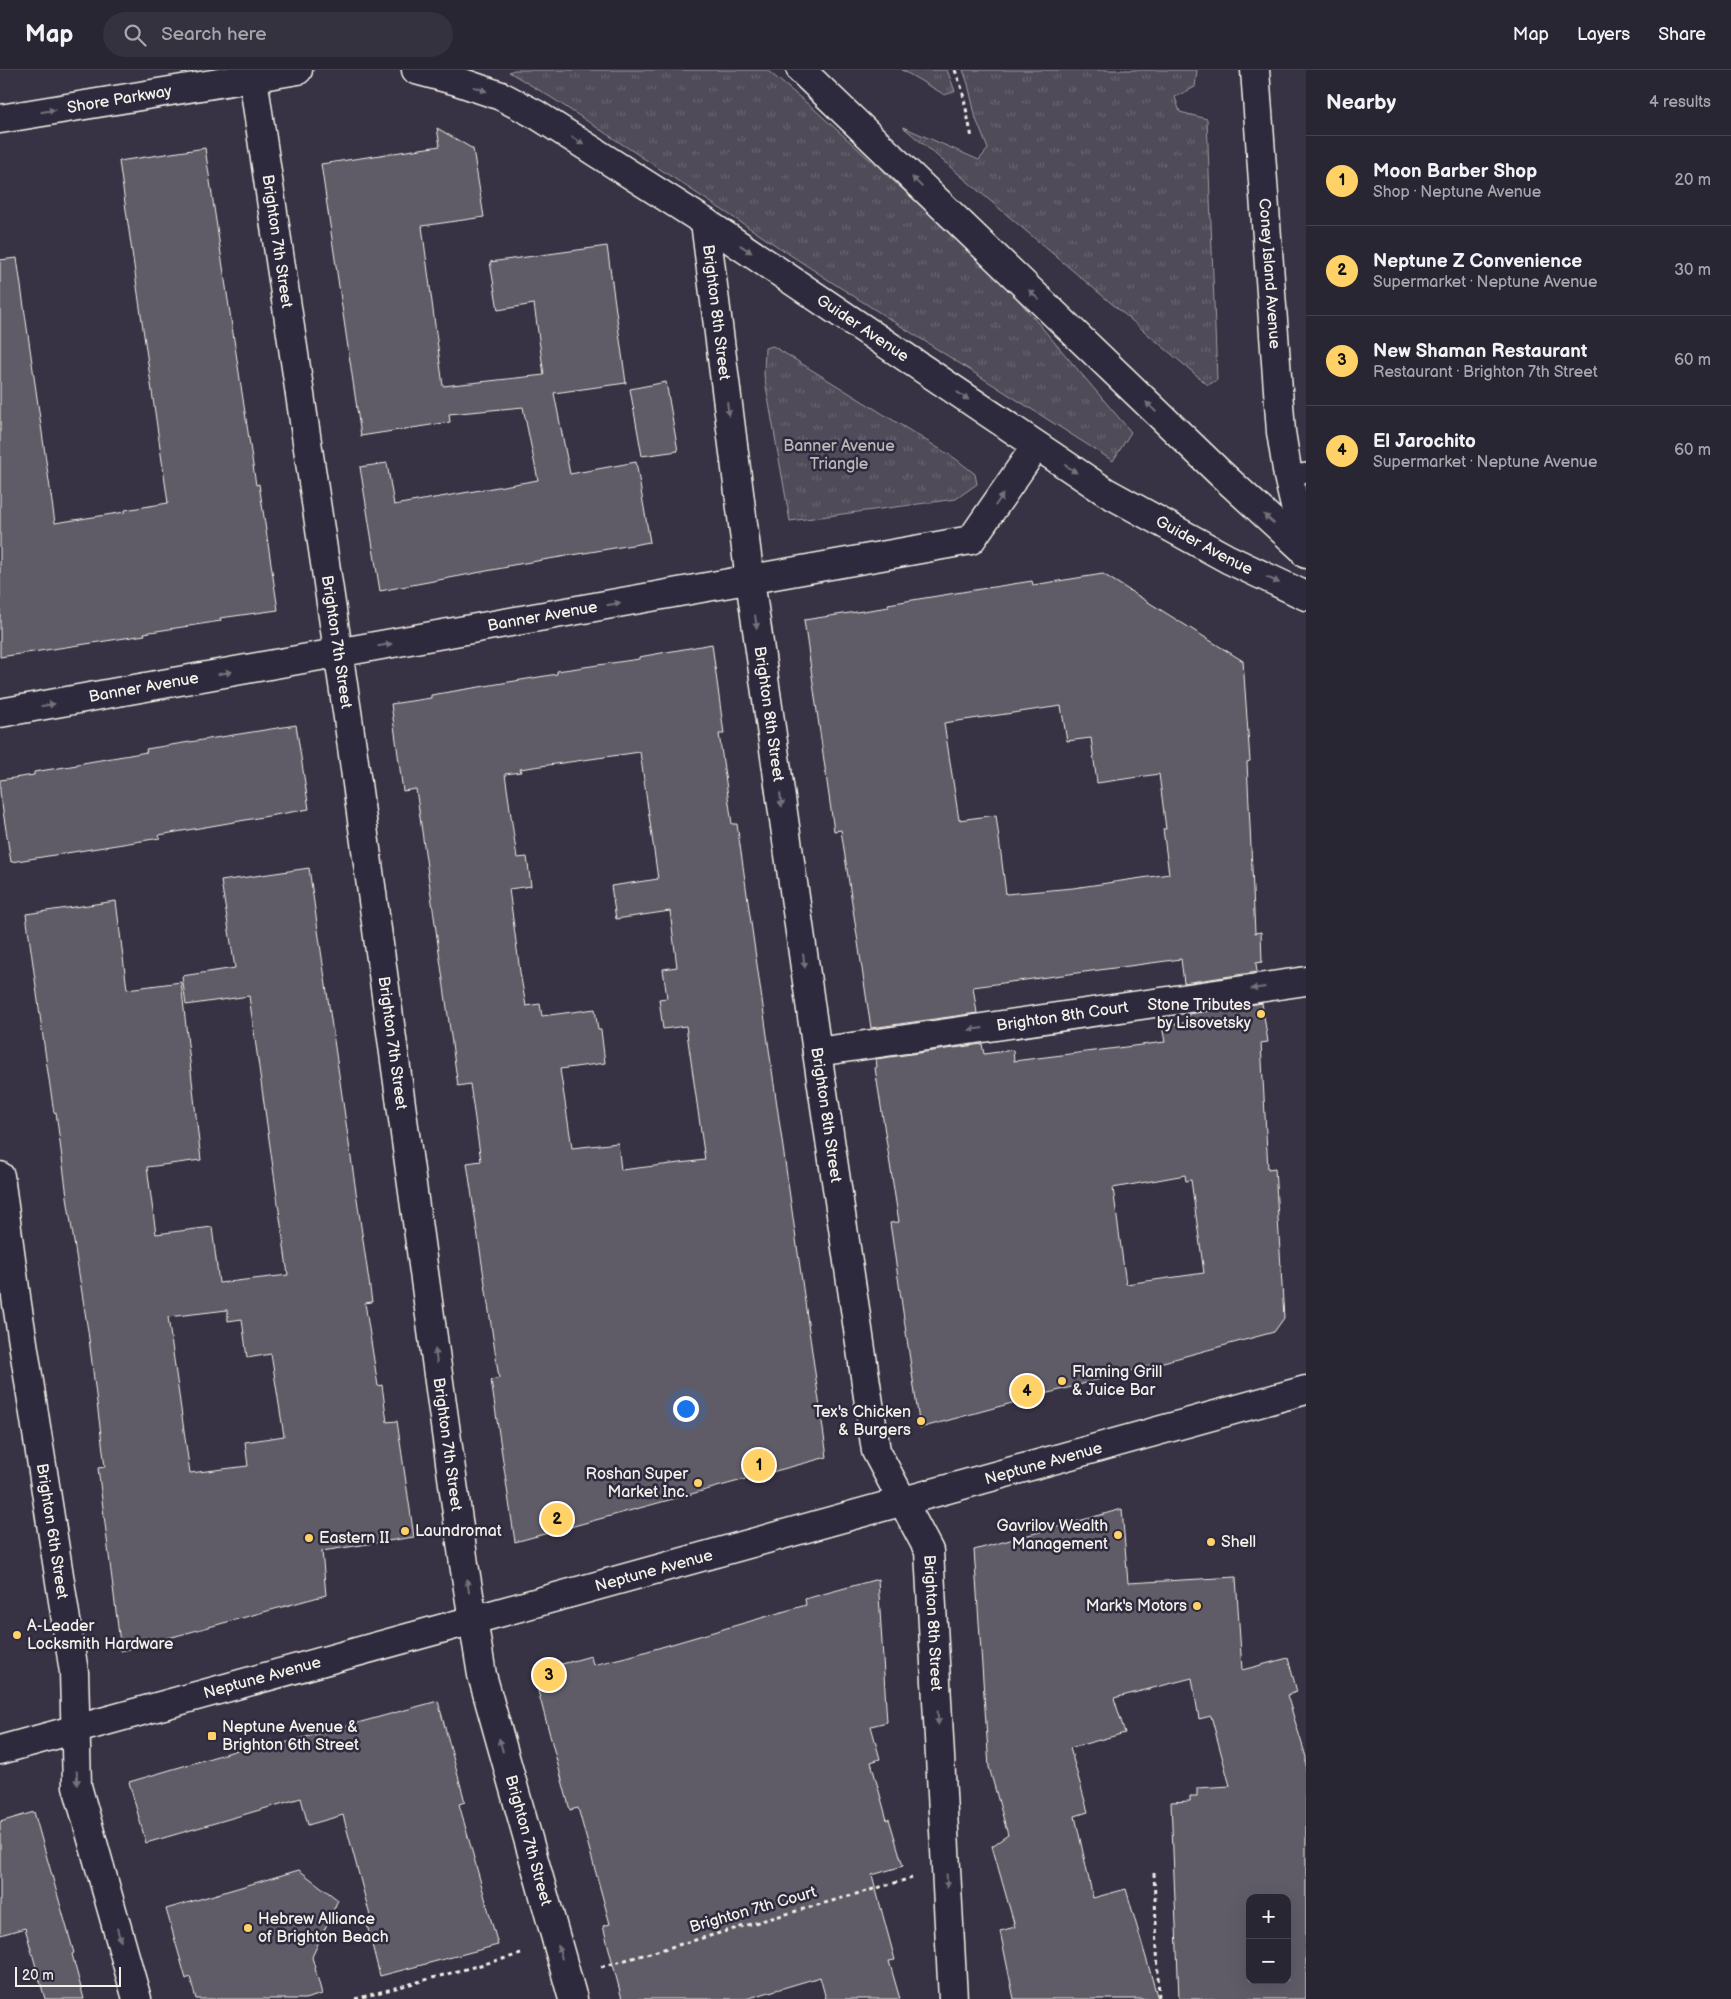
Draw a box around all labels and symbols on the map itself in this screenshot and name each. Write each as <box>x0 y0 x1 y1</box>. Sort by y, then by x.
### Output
street label: Shore Parkway <box>66 81 174 117</box>
one-way arrow <box>473 85 488 93</box>
one-way arrow <box>40 107 56 115</box>
one-way arrow <box>571 136 585 146</box>
street label: Brighton 7th Street <box>258 173 297 309</box>
one-way arrow <box>911 176 923 188</box>
street label: Coney Island Avenue <box>1255 197 1285 350</box>
street label: Brighton 8th Street <box>698 243 734 381</box>
one-way arrow <box>739 244 752 254</box>
one-way arrow <box>1028 289 1040 301</box>
street label: Guider Avenue <box>813 290 913 366</box>
one-way arrow <box>956 391 969 401</box>
one-way arrow <box>724 401 732 417</box>
one-way arrow <box>1145 401 1157 413</box>
park label: Banner Avenue Triangle <box>783 437 895 474</box>
one-way arrow <box>1065 464 1078 473</box>
one-way arrow <box>994 494 1004 507</box>
street label: Guider Avenue <box>1152 512 1256 579</box>
one-way arrow <box>1264 513 1276 525</box>
street label: Brighton 7th Street <box>317 574 356 710</box>
one-way arrow <box>1266 576 1280 584</box>
street label: Banner Avenue <box>486 597 599 635</box>
one-way arrow <box>606 599 622 607</box>
one-way arrow <box>752 615 760 631</box>
one-way arrow <box>378 640 394 648</box>
street label: Brighton 8th Street <box>750 645 788 783</box>
street label: Banner Avenue <box>87 668 201 707</box>
one-way arrow <box>218 669 233 677</box>
one-way arrow <box>40 700 56 708</box>
one-way arrow <box>778 793 786 809</box>
one-way arrow <box>800 954 808 970</box>
street label: Brighton 7th Street <box>374 975 411 1111</box>
one-way arrow <box>1249 984 1265 992</box>
place label: Stone Tributes by Lisovetsky <box>1148 996 1252 1033</box>
street label: Brighton 8th Court <box>995 997 1130 1035</box>
marker: Stone Tributes by Lisovetsky <box>1255 1008 1267 1020</box>
one-way arrow <box>967 1025 983 1033</box>
street label: Brighton 8th Street <box>807 1046 846 1184</box>
one-way arrow <box>431 1348 439 1364</box>
place label: Flaming Grill & Juice Bar <box>1072 1363 1162 1400</box>
pin: 4 <box>1011 1372 1043 1410</box>
marker: Flaming Grill & Juice Bar <box>1056 1375 1068 1387</box>
street label: Brighton 7th Street <box>429 1376 466 1512</box>
your location <box>673 1396 699 1422</box>
place label: Tex's Chicken & Burgers <box>813 1403 911 1440</box>
marker: Tex's Chicken & Burgers <box>915 1415 927 1427</box>
street label: Neptune Avenue <box>983 1438 1105 1489</box>
pin: 1 <box>743 1446 775 1484</box>
street label: Brighton 6th Street <box>32 1462 72 1600</box>
place label: Roshan Super Market Inc. <box>586 1465 688 1502</box>
marker: Roshan Super Market Inc. <box>692 1477 704 1489</box>
pin: 2 <box>541 1500 573 1538</box>
place label: Gavrilov Wealth Management <box>996 1517 1108 1554</box>
place label: Laundromat <box>415 1522 502 1541</box>
marker: Laundromat <box>399 1525 411 1537</box>
place label: Eastern II <box>319 1529 390 1548</box>
marker: Gavrilov Wealth Management <box>1112 1529 1124 1541</box>
marker: Eastern II <box>303 1532 315 1544</box>
place label: Shell <box>1221 1533 1256 1552</box>
marker: Shell <box>1205 1536 1217 1548</box>
street label: Neptune Avenue <box>593 1545 715 1596</box>
street label: Brighton 8th Street <box>920 1554 946 1692</box>
one-way arrow <box>463 1578 471 1594</box>
place label: Mark's Motors <box>1086 1597 1187 1616</box>
marker: Mark's Motors <box>1191 1600 1203 1612</box>
place label: A-Leader Locksmith Hardware <box>27 1617 174 1654</box>
marker: A-Leader Locksmith Hardware <box>11 1629 23 1641</box>
street label: Neptune Avenue <box>201 1652 324 1703</box>
pin: 3 <box>533 1656 565 1694</box>
one-way arrow <box>935 1711 943 1727</box>
place label: Neptune Avenue & Brighton 6th Street <box>222 1718 359 1755</box>
marker: Neptune Avenue & Brighton 6th Street <box>206 1730 218 1742</box>
one-way arrow <box>497 1738 505 1753</box>
one-way arrow <box>74 1770 82 1786</box>
street label: Brighton 7th Street <box>501 1773 556 1908</box>
one-way arrow <box>943 1873 951 1889</box>
street label: Brighton 7th Court <box>687 1883 819 1937</box>
place label: Hebrew Alliance of Brighton Beach <box>258 1910 389 1947</box>
marker: Hebrew Alliance of Brighton Beach <box>242 1922 254 1934</box>
one-way arrow <box>116 1927 124 1942</box>
one-way arrow <box>555 1944 563 1959</box>
scale bar <box>15 1964 121 1987</box>

